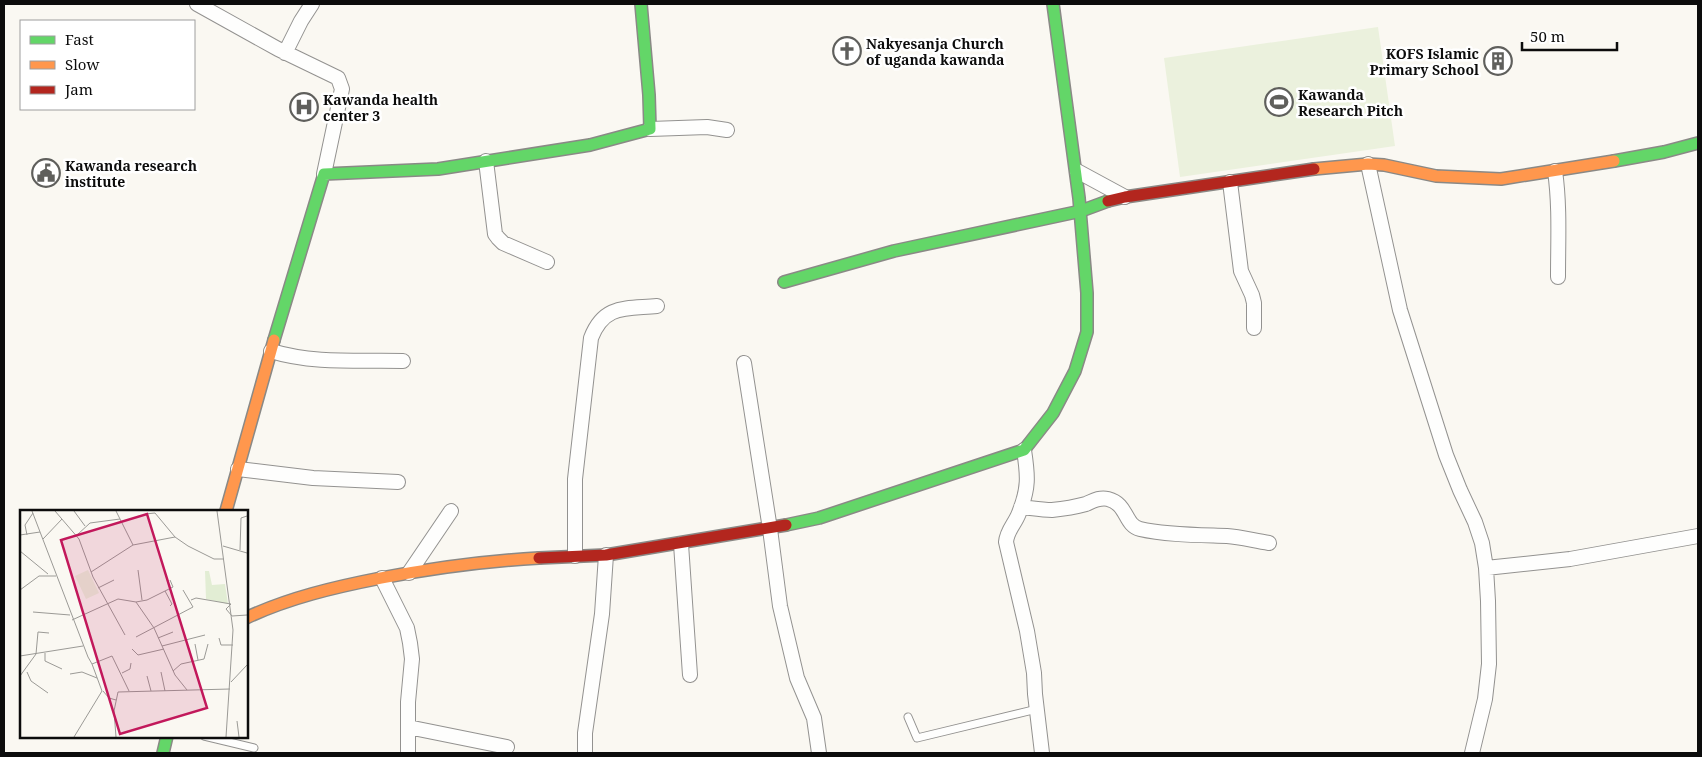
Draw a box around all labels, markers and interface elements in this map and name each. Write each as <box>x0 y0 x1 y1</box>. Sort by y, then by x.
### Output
legend <box>20 20 195 110</box>
scale bar <box>1522 20 1617 52</box>
text: 50 m <box>1530 26 1565 46</box>
text: Fast <box>65 29 94 49</box>
place label: Nakyesanja Church of uganda kawanda <box>866 34 1005 69</box>
church icon: Nakyesanja Church of uganda kawanda <box>832 36 862 66</box>
place label: KOFS Islamic Primary School <box>1370 44 1479 79</box>
building icon: KOFS Islamic Primary School <box>1483 46 1513 76</box>
text: Slow <box>65 54 99 74</box>
text: Jam <box>64 79 93 99</box>
place label: Kawanda Research Pitch <box>1298 85 1403 120</box>
sports icon: Kawanda Research Pitch <box>1264 87 1294 117</box>
place label: Kawanda health center 3 <box>323 90 438 125</box>
hospital icon: Kawanda health center 3 <box>289 92 319 122</box>
place label: Kawanda research institute <box>65 156 197 191</box>
public building icon: Kawanda research institute <box>31 158 61 188</box>
inset map <box>20 510 248 737</box>

